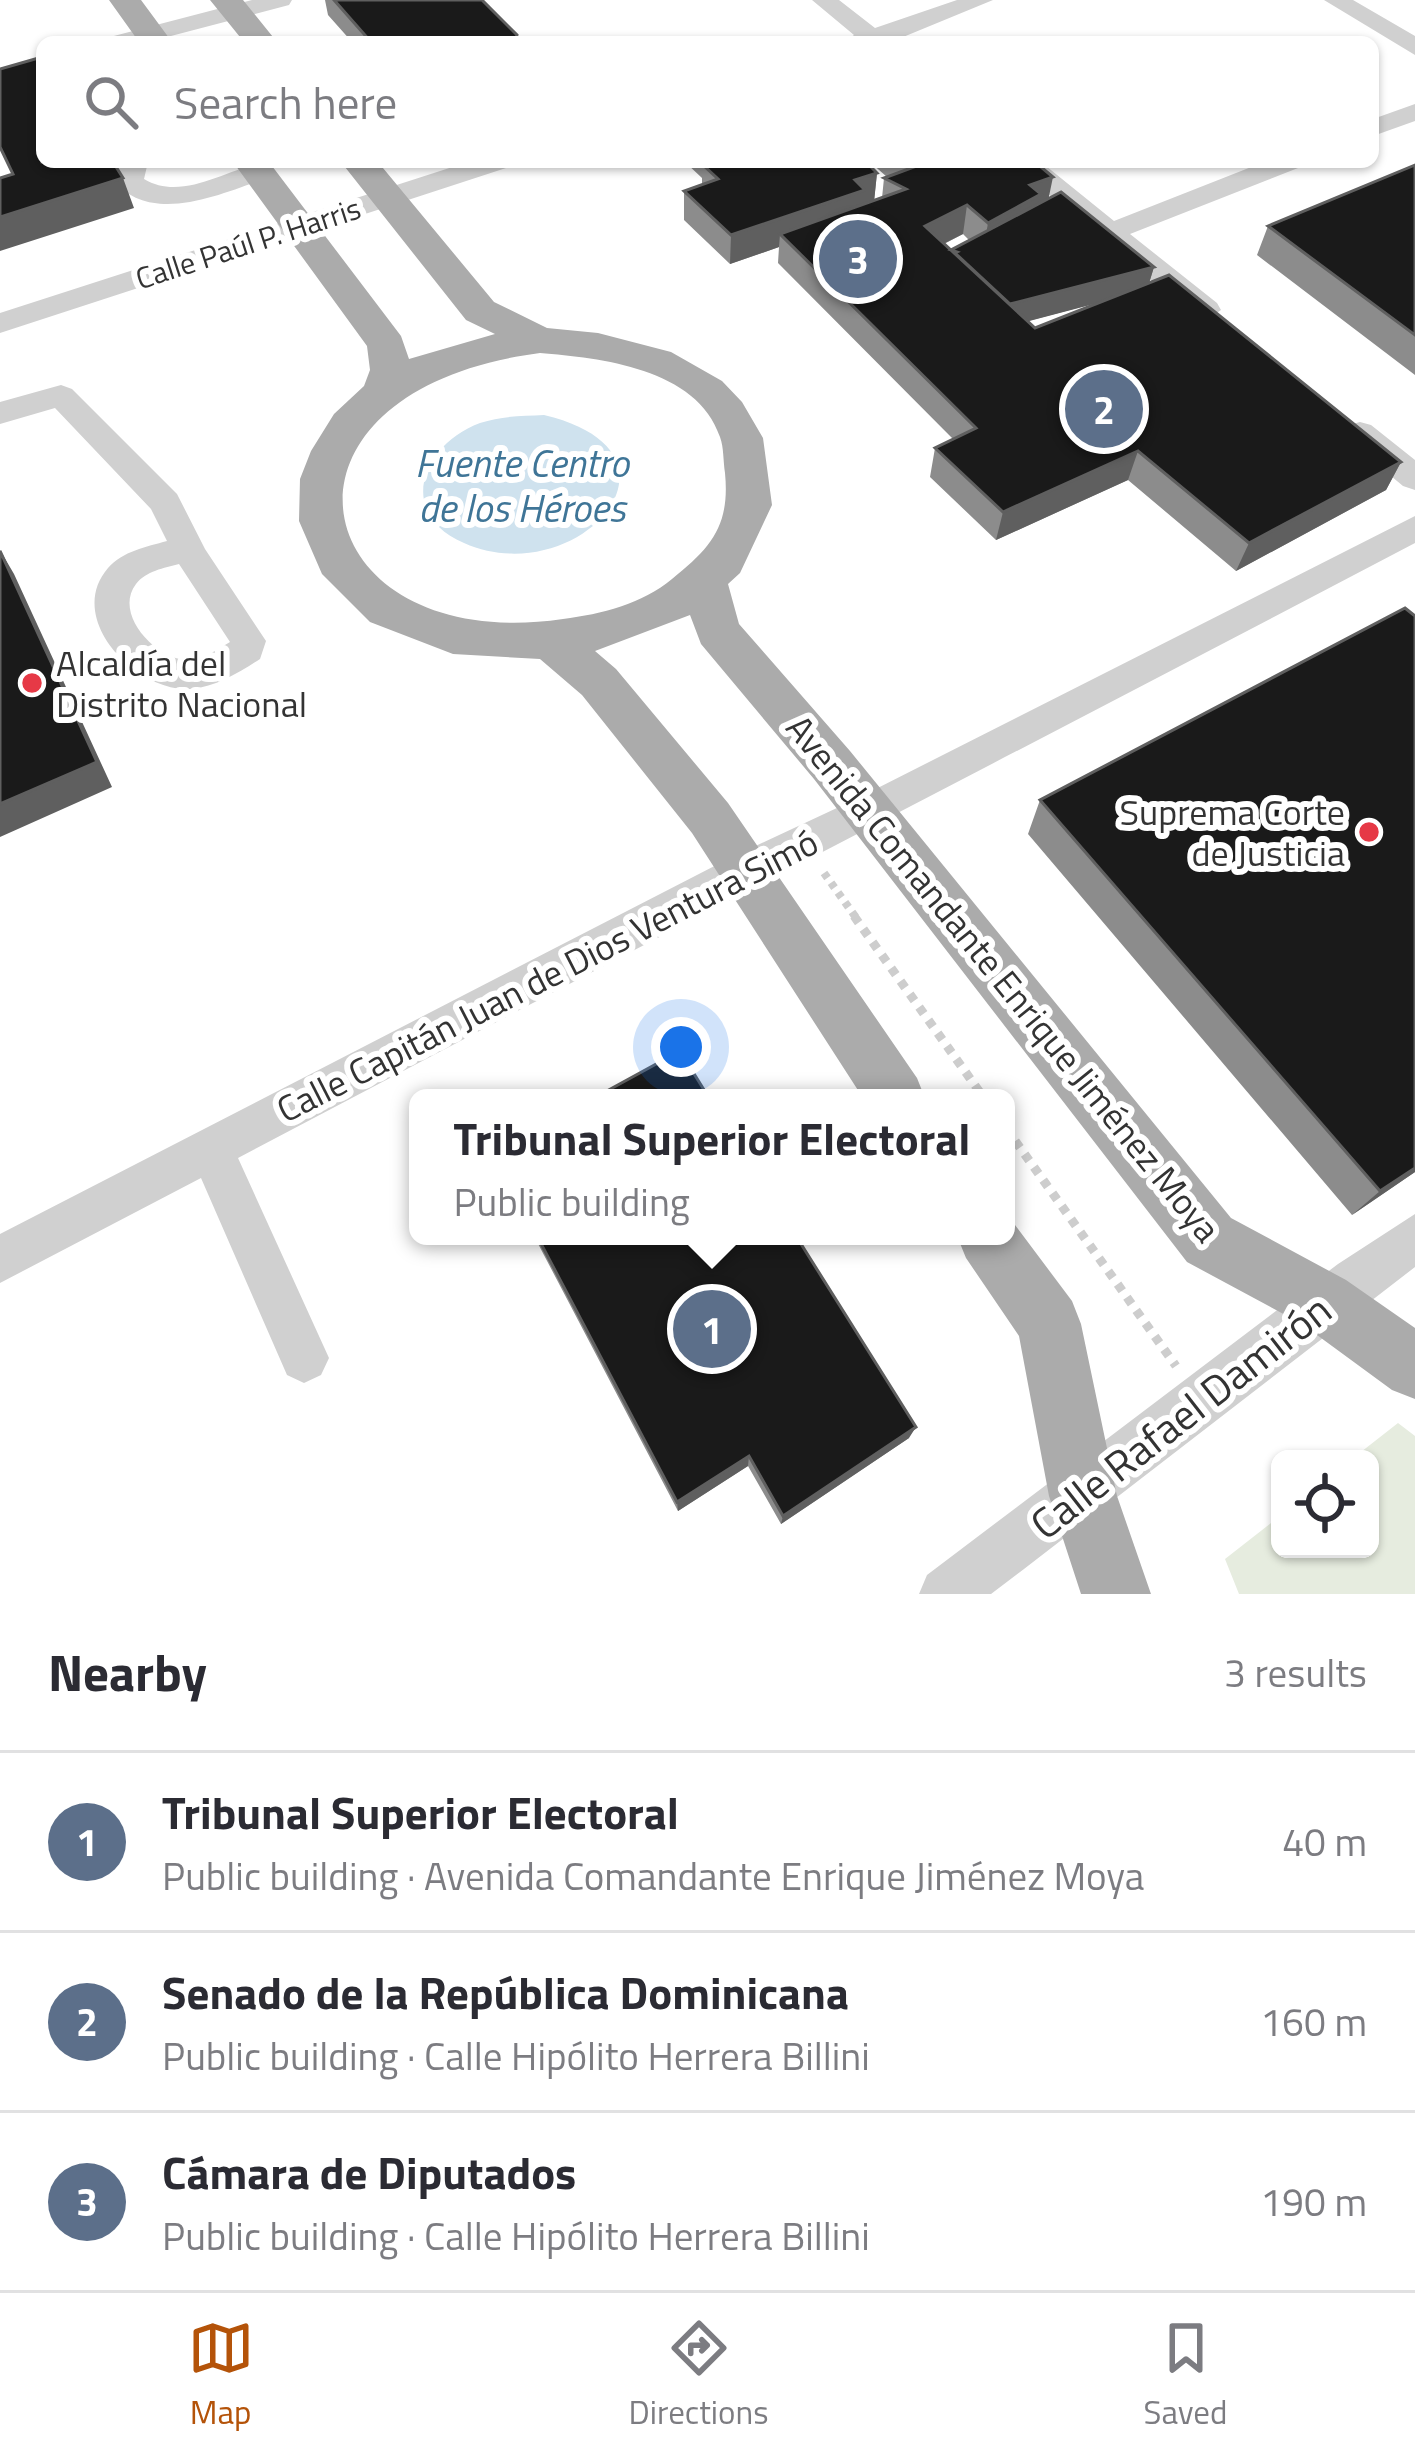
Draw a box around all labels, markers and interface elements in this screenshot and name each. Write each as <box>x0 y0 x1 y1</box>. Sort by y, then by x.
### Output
search box <box>36 36 1379 168</box>
text: Search here <box>174 68 397 136</box>
icon: search <box>78 69 144 135</box>
street label: Calle Paúl P. Harris <box>130 185 366 301</box>
pin: 3 <box>819 214 897 304</box>
pin: 2 <box>1065 364 1143 454</box>
water label: Fuente Centro de los Héroes <box>415 433 631 537</box>
place label: Alcaldía del Distrito Nacional <box>56 635 307 731</box>
marker: Alcaldía del Distrito Nacional <box>19 670 45 696</box>
street label: Avenida Comandante Enrique Jiménez Moya <box>773 702 1235 1254</box>
place label: Suprema Corte de Justicia <box>1120 784 1345 880</box>
street label: Calle Capitán Juan de Dios Ventura Simó <box>267 814 827 1136</box>
marker: Suprema Corte de Justicia <box>1356 819 1382 845</box>
your location <box>651 1017 711 1077</box>
popup <box>409 1089 1015 1245</box>
text: Tribunal Superior Electoral <box>453 1104 971 1172</box>
text: Public building <box>453 1172 690 1231</box>
street label: Calle Rafael Damirón <box>1016 1278 1344 1554</box>
pin: 1 <box>673 1284 751 1374</box>
map controls <box>1271 1450 1379 1558</box>
button: locate <box>1271 1450 1379 1558</box>
text: Nearby <box>48 1633 207 1711</box>
text: 3 results <box>1224 1643 1367 1702</box>
text: Tribunal Superior Electoral <box>162 1778 679 1846</box>
text: 1 <box>76 1812 98 1871</box>
text: 40 m <box>1282 1812 1367 1871</box>
text: Public building · Avenida Comandante Enrique Jiménez Moya <box>162 1846 1144 1905</box>
text: Senado de la República Dominicana <box>162 1958 849 2026</box>
text: 2 <box>76 1992 98 2051</box>
text: 160 m <box>1260 1992 1367 2051</box>
text: Public building · Calle Hipólito Herrera Billini <box>162 2026 870 2085</box>
text: Cámara de Diputados <box>162 2138 576 2206</box>
text: 3 <box>76 2172 98 2231</box>
text: 190 m <box>1260 2172 1367 2231</box>
text: Public building · Calle Hipólito Herrera Billini <box>162 2206 870 2265</box>
tab: Map <box>188 2315 254 2437</box>
tab: Directions <box>629 2315 769 2437</box>
tab: Saved <box>1144 2315 1227 2437</box>

